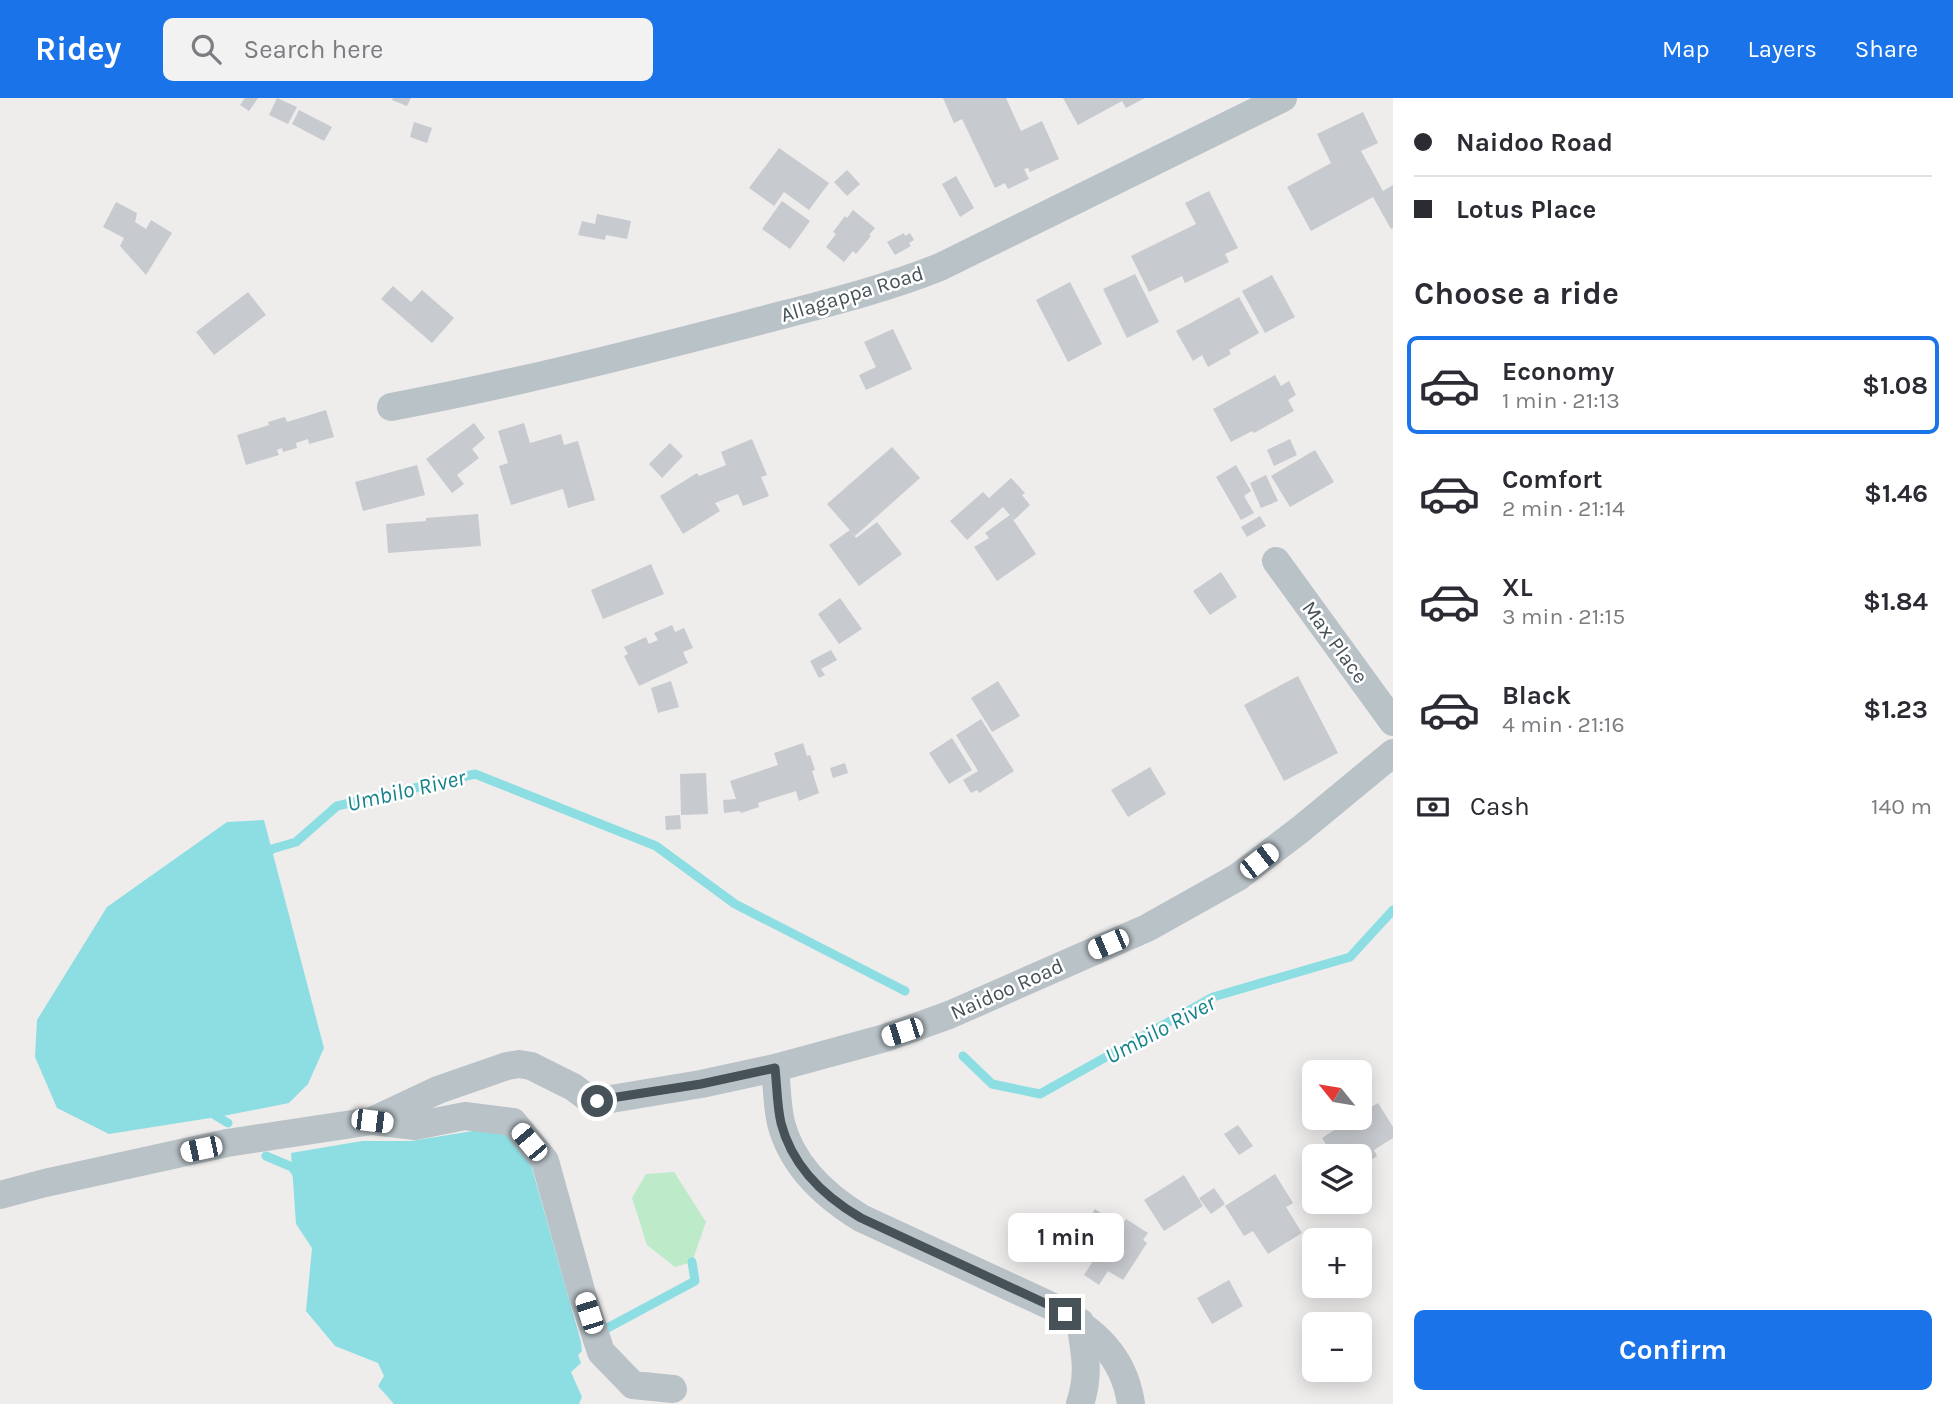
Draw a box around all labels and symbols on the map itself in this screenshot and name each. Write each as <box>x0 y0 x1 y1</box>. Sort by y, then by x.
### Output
street label: Allagappa Road <box>778 261 926 327</box>
street label: Max Place <box>1297 596 1373 688</box>
water label: Umbilo River <box>344 763 469 817</box>
car <box>1236 840 1283 882</box>
car <box>1085 926 1132 962</box>
street label: Naidoo Road <box>947 953 1067 1025</box>
water label: Umbilo River <box>1100 989 1221 1070</box>
car <box>879 1016 926 1048</box>
north arrow <box>1302 1060 1372 1130</box>
route start <box>581 1085 613 1117</box>
car <box>350 1108 395 1134</box>
car <box>508 1119 551 1165</box>
car <box>179 1134 224 1164</box>
callout: 1 min <box>1007 1212 1123 1262</box>
car <box>573 1290 606 1336</box>
route end <box>1049 1298 1081 1330</box>

